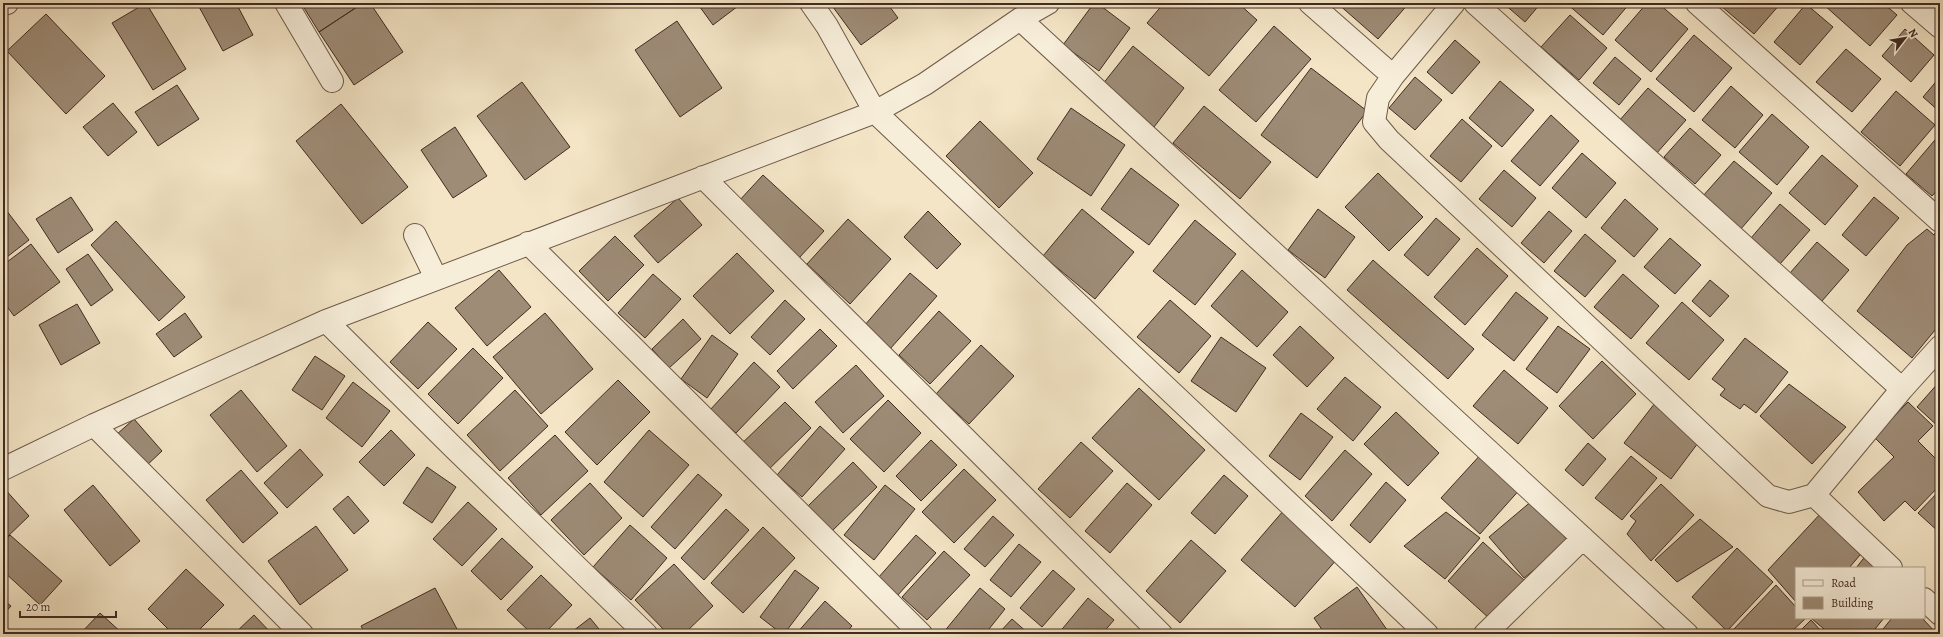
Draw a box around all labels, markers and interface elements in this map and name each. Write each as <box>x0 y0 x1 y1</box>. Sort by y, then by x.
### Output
north arrow <box>1885 18 1925 58</box>
text: N <box>1905 26 1922 40</box>
legend <box>1795 567 1925 619</box>
text: Road <box>1831 575 1857 591</box>
scale bar <box>20 593 116 619</box>
text: Building <box>1831 595 1873 611</box>
text: 20 m <box>26 599 50 615</box>

